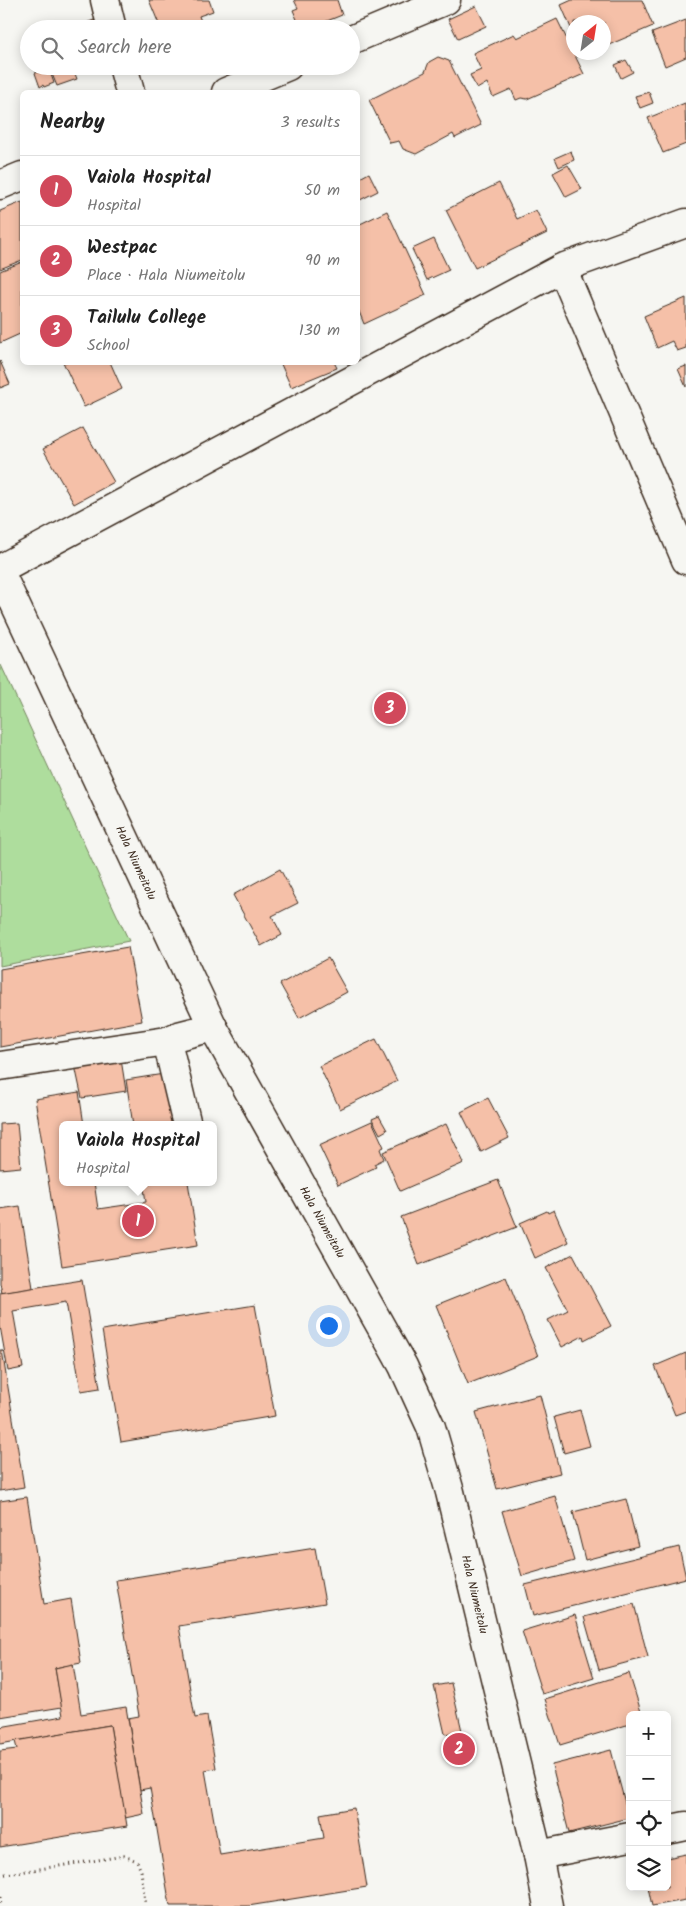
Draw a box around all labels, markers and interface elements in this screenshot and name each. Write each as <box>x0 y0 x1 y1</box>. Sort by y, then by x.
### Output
north arrow <box>566 15 611 60</box>
search box <box>20 20 360 75</box>
text: Search here <box>78 33 172 63</box>
icon: search <box>38 34 66 62</box>
text: Nearby <box>40 106 105 139</box>
text: 3 results <box>281 110 340 135</box>
text: Vaiola Hospital <box>87 163 211 193</box>
text: 1 <box>54 178 58 203</box>
text: 50 m <box>304 178 340 203</box>
text: Hospital <box>87 193 141 218</box>
text: Westpac <box>87 233 158 263</box>
text: 2 <box>51 248 61 273</box>
text: 90 m <box>305 248 340 273</box>
text: Place · Hala Niumeitolu <box>87 263 245 288</box>
text: Tailulu College <box>87 303 206 333</box>
text: 3 <box>52 318 60 343</box>
text: 130 m <box>299 318 340 343</box>
text: School <box>87 333 130 358</box>
pin: 3 <box>374 689 406 727</box>
street label: Hala Niumeitolu <box>110 822 161 904</box>
popup <box>59 1121 217 1186</box>
text: Vaiola Hospital <box>76 1126 200 1156</box>
text: Hospital <box>76 1156 130 1181</box>
street label: Hala Niumeitolu <box>294 1183 350 1262</box>
pin: 1 <box>122 1202 154 1240</box>
your location <box>316 1313 342 1339</box>
street label: Hala Niumeitolu <box>456 1553 493 1636</box>
map controls <box>626 1711 671 1891</box>
button: + <box>626 1711 671 1756</box>
pin: 2 <box>443 1730 475 1768</box>
button: − <box>626 1756 671 1801</box>
button: locate <box>626 1801 671 1846</box>
button: layers <box>626 1846 671 1891</box>

